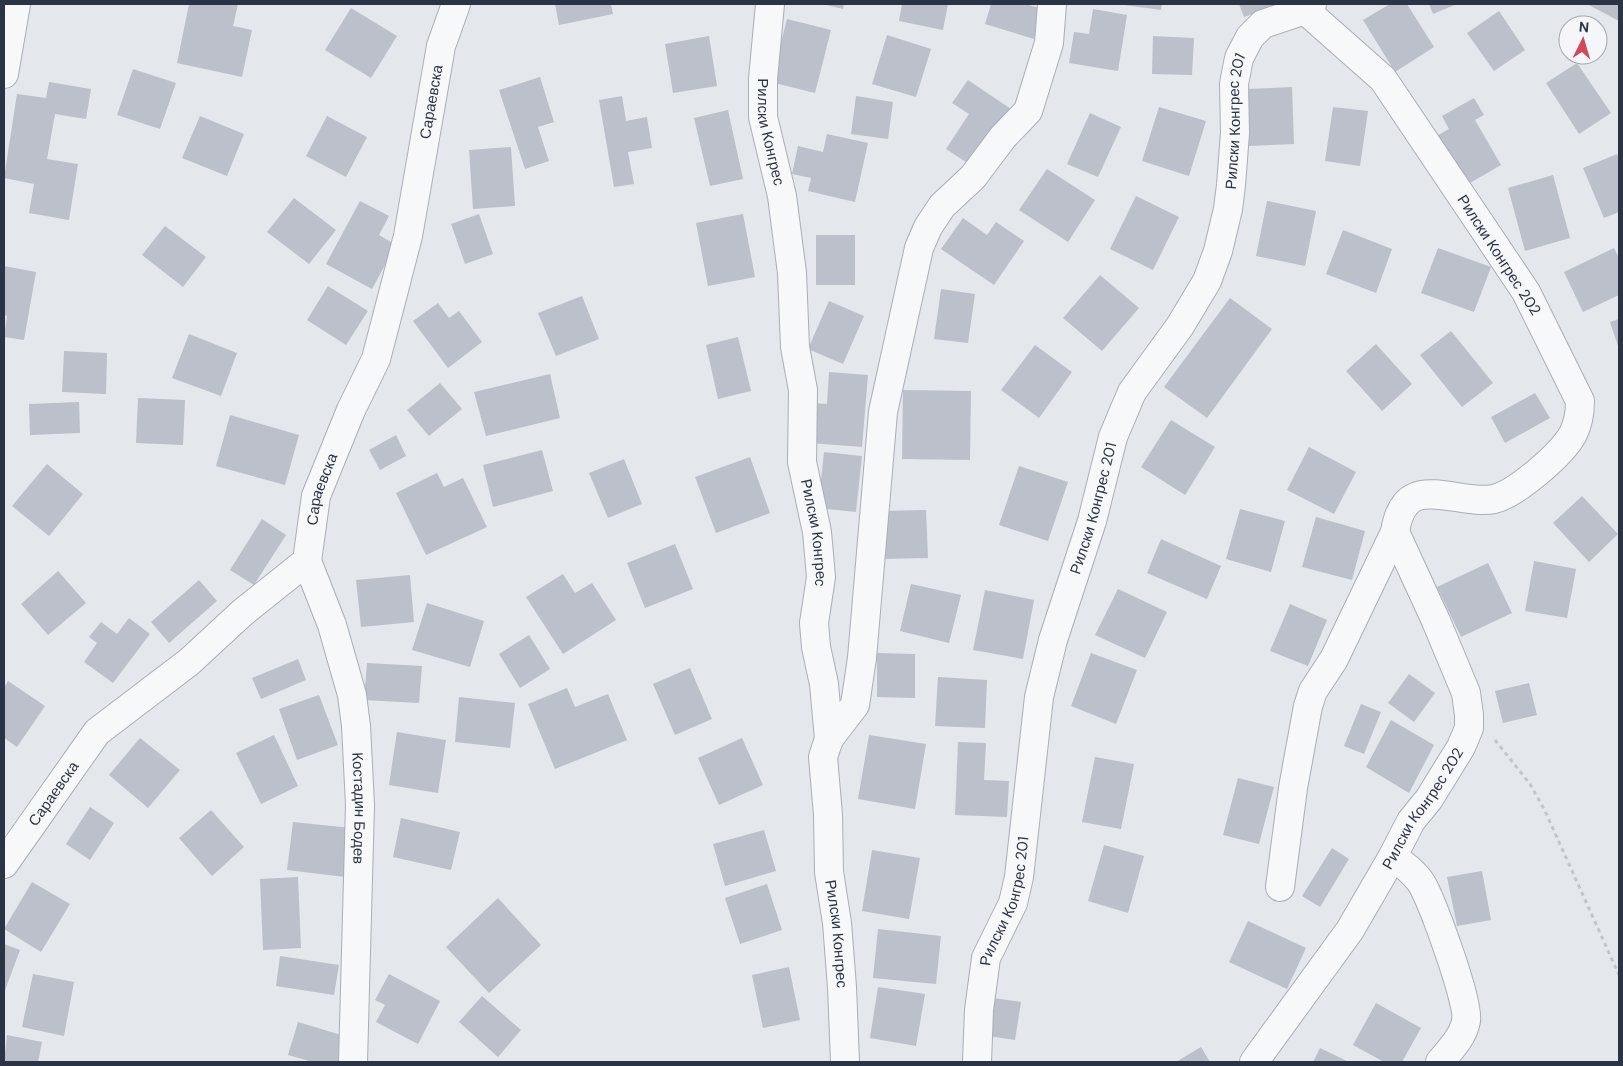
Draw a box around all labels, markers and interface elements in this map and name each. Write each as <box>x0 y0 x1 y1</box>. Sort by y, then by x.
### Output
north arrow <box>1558 15 1608 65</box>
text: N <box>1578 18 1590 36</box>
street label: Рилски Конгрес 201 <box>1221 50 1250 190</box>
street label: Сараевска <box>415 63 448 141</box>
street label: Рилски Конгрес <box>753 78 789 188</box>
street label: Рилски Конгрес 202 <box>1453 191 1545 319</box>
street label: Рилски Конгрес 201 <box>1065 440 1121 577</box>
street label: Сараевска <box>302 450 343 527</box>
street label: Рилски Конгрес <box>796 477 831 588</box>
street label: Рилски Конгрес 202 <box>1377 744 1468 873</box>
street label: Костадин Бодев <box>347 752 370 864</box>
street label: Сараевска <box>24 757 84 830</box>
street label: Рилски Конгрес 201 <box>975 836 1033 967</box>
street label: Рилски Конгрес <box>820 878 852 989</box>

